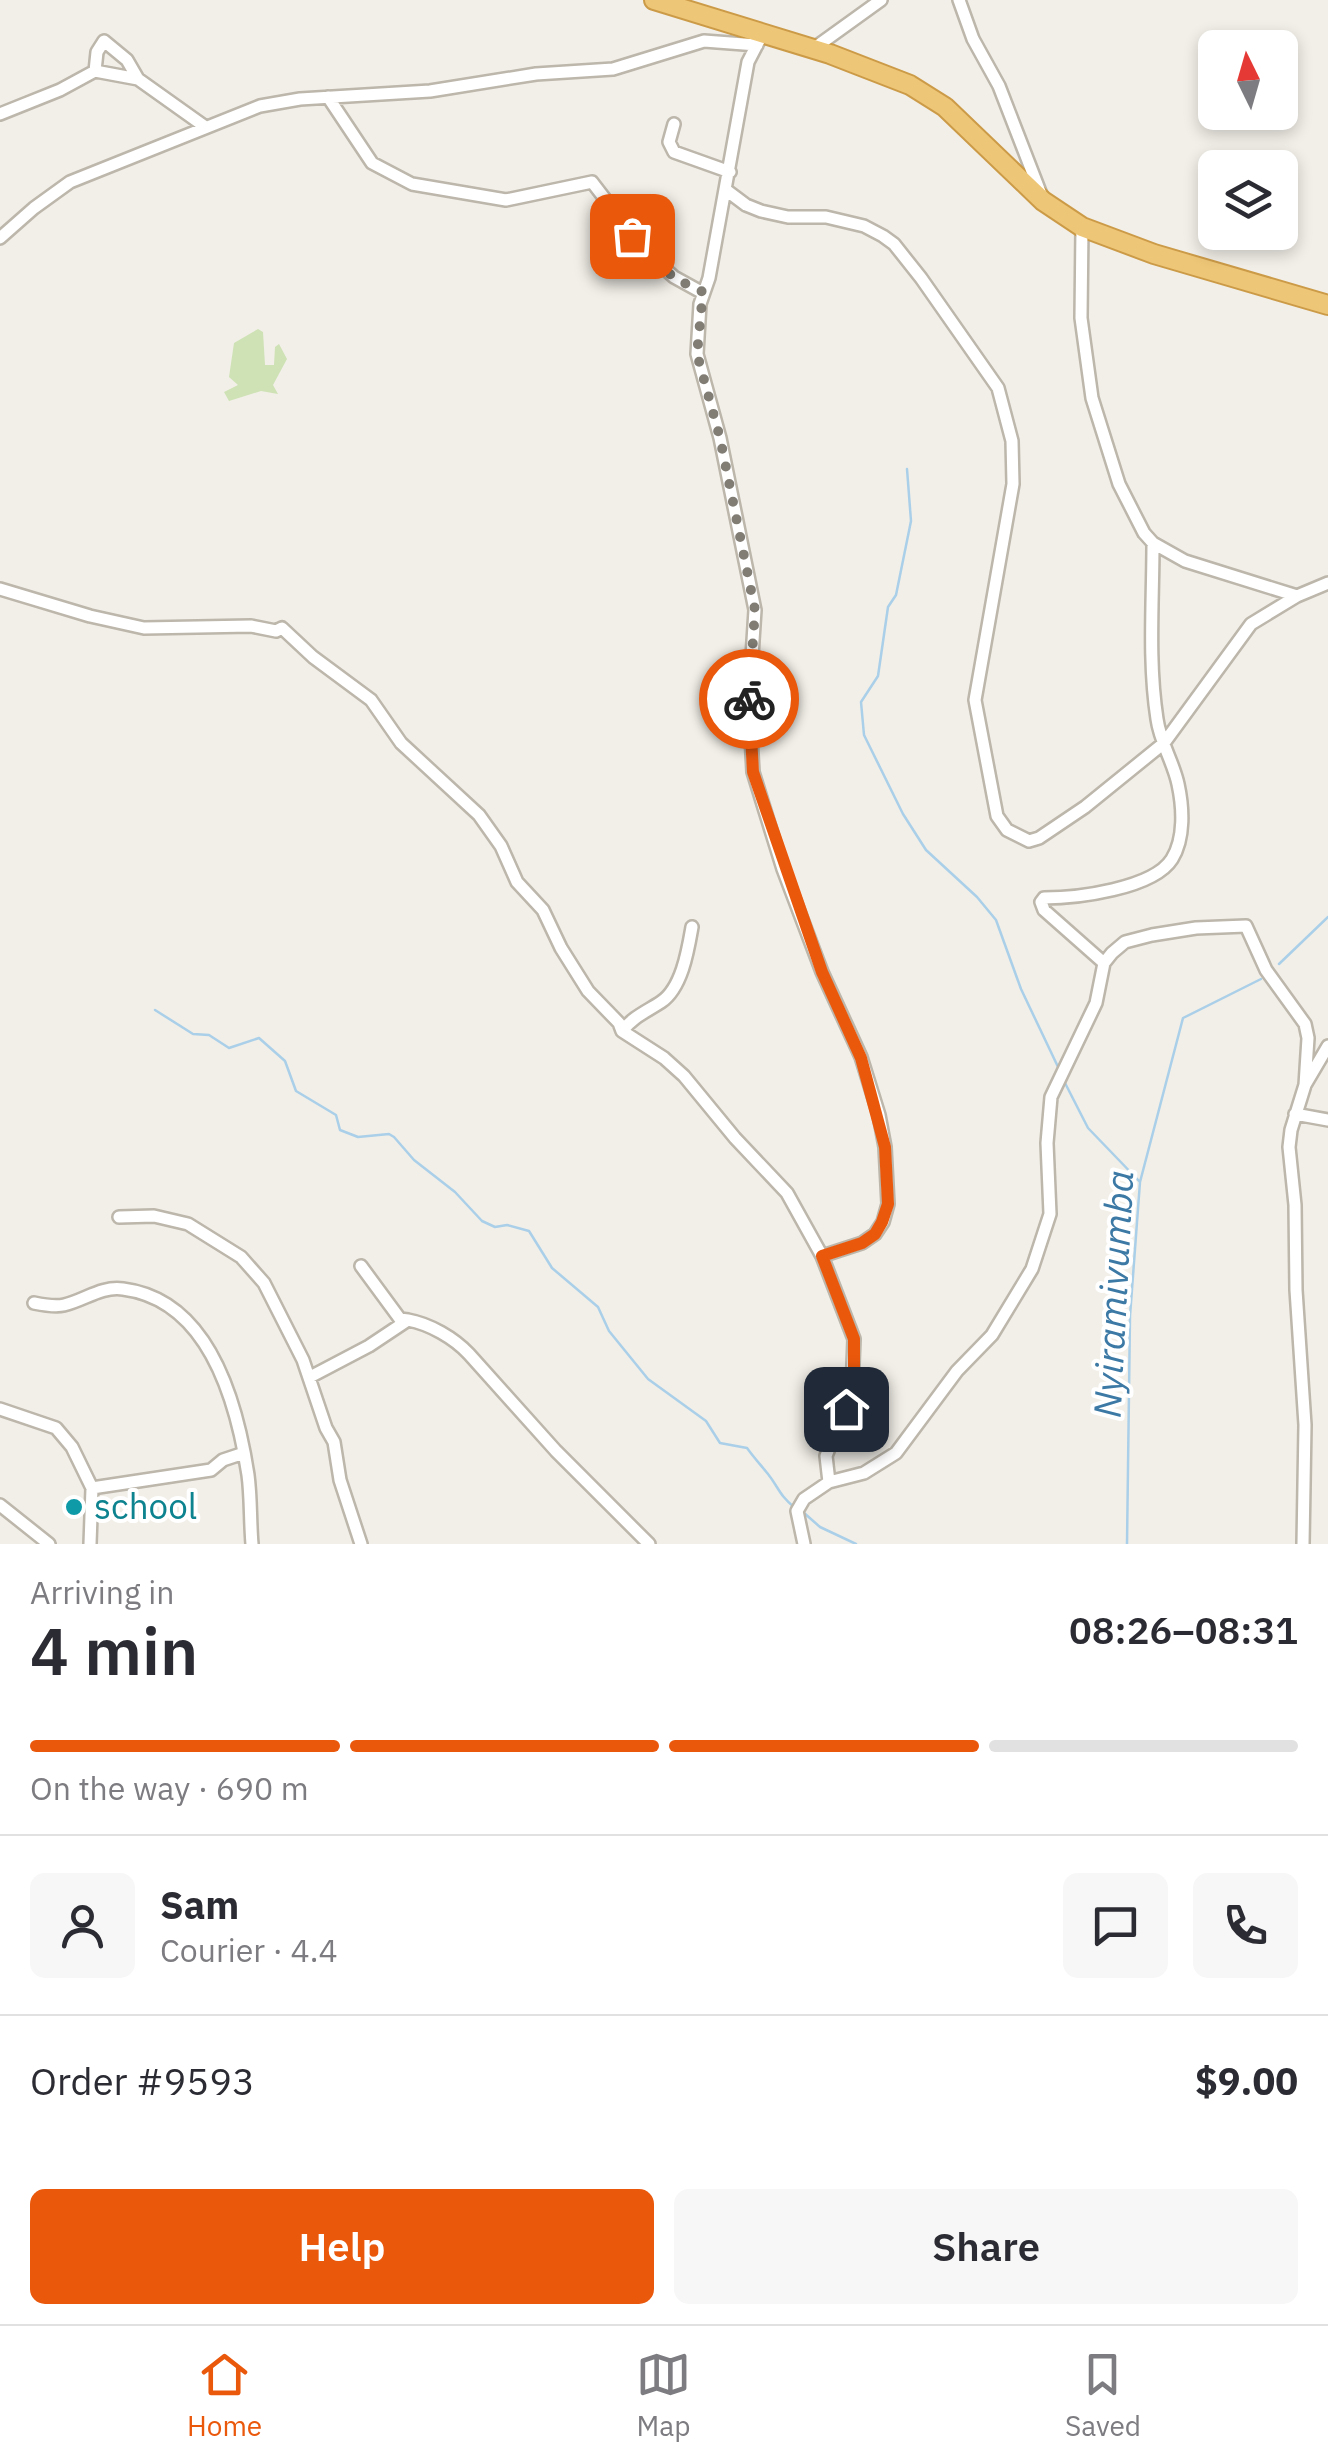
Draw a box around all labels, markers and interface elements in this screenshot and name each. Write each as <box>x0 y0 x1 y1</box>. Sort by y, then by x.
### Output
north arrow <box>1198 30 1298 130</box>
map controls <box>1198 30 1298 250</box>
button: layers <box>1198 150 1298 250</box>
pin <box>590 194 675 279</box>
icon: bag <box>605 209 660 264</box>
courier <box>699 649 799 749</box>
icon: bike <box>722 672 777 727</box>
water label: Nyiramivumba <box>1082 1169 1143 1419</box>
pin <box>804 1367 889 1452</box>
icon: home <box>819 1382 874 1437</box>
place label: school <box>94 1483 197 1529</box>
marker: school <box>63 1496 85 1518</box>
text: Arriving in <box>30 1571 175 1613</box>
text: 08:26–08:31 <box>1069 1605 1298 1654</box>
text: 4 min <box>30 1608 198 1693</box>
text: On the way · 690 m <box>30 1767 309 1809</box>
button: person <box>30 1873 135 1978</box>
button: chat <box>1063 1873 1168 1978</box>
button: phone <box>1193 1873 1298 1978</box>
text: Sam <box>160 1880 239 1929</box>
text: Courier · 4.4 <box>160 1929 338 1971</box>
text: Order #9593 <box>30 2056 255 2105</box>
text: $9.00 <box>1195 2056 1298 2105</box>
button: Help <box>30 2189 654 2304</box>
button: Share <box>674 2189 1298 2304</box>
tab: Home <box>187 2347 262 2444</box>
tab: Map <box>636 2347 691 2444</box>
tab: Saved <box>1065 2347 1141 2444</box>

